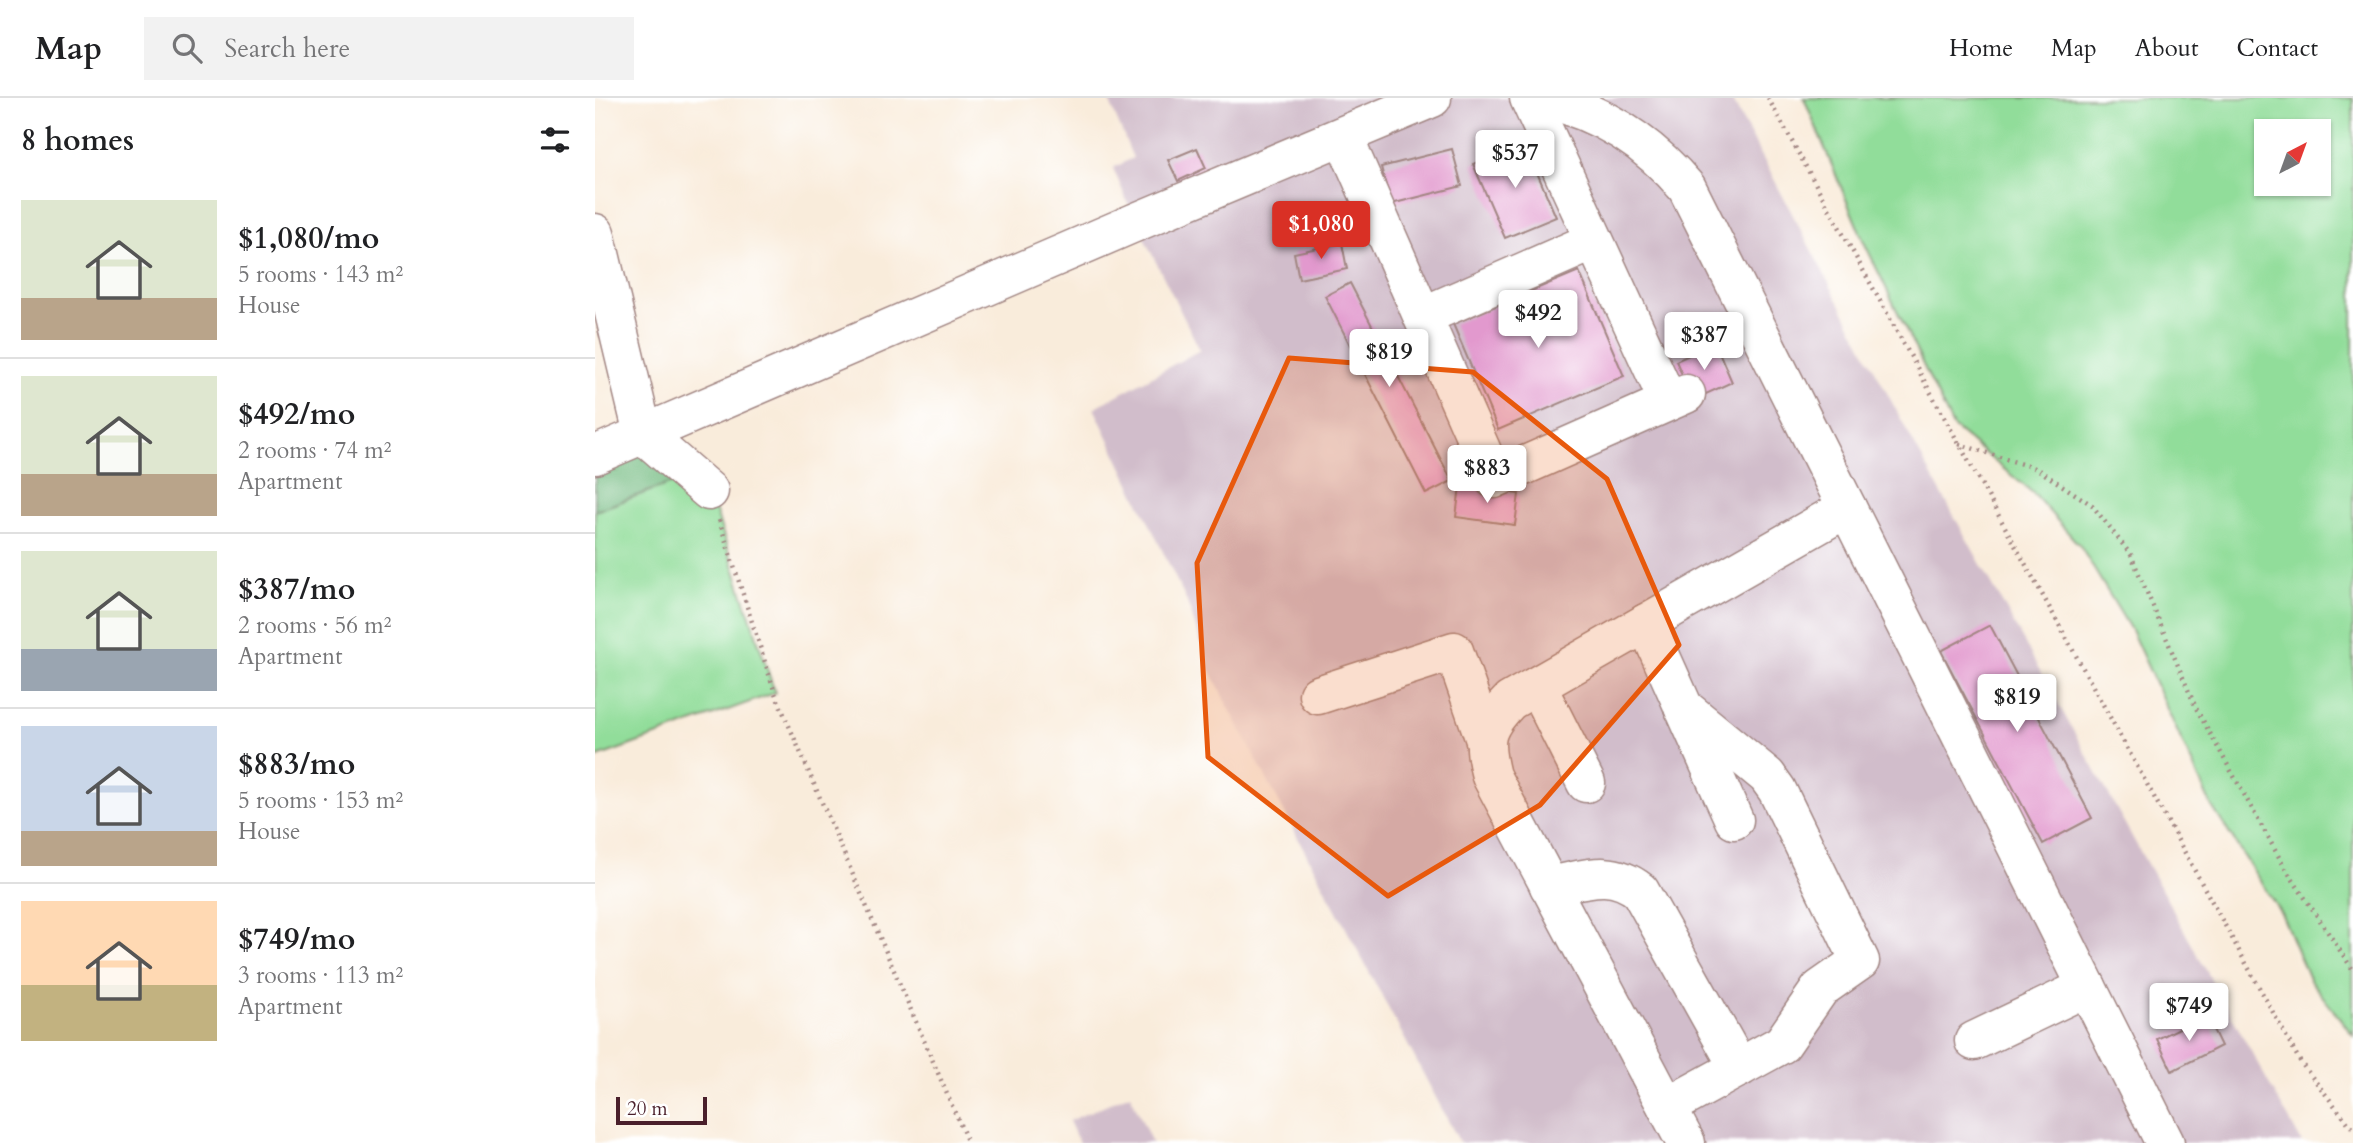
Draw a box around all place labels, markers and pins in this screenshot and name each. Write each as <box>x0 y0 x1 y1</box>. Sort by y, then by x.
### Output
pin: $537 <box>1474 130 1556 190</box>
pin: $1,080 <box>1264 202 1378 261</box>
pin: $492 <box>1497 290 1579 350</box>
pin: $387 <box>1663 313 1745 372</box>
pin: $819 <box>1348 330 1430 389</box>
pin: $883 <box>1446 446 1528 505</box>
pin: $819 <box>1976 674 2058 734</box>
pin: $749 <box>2148 984 2230 1043</box>

